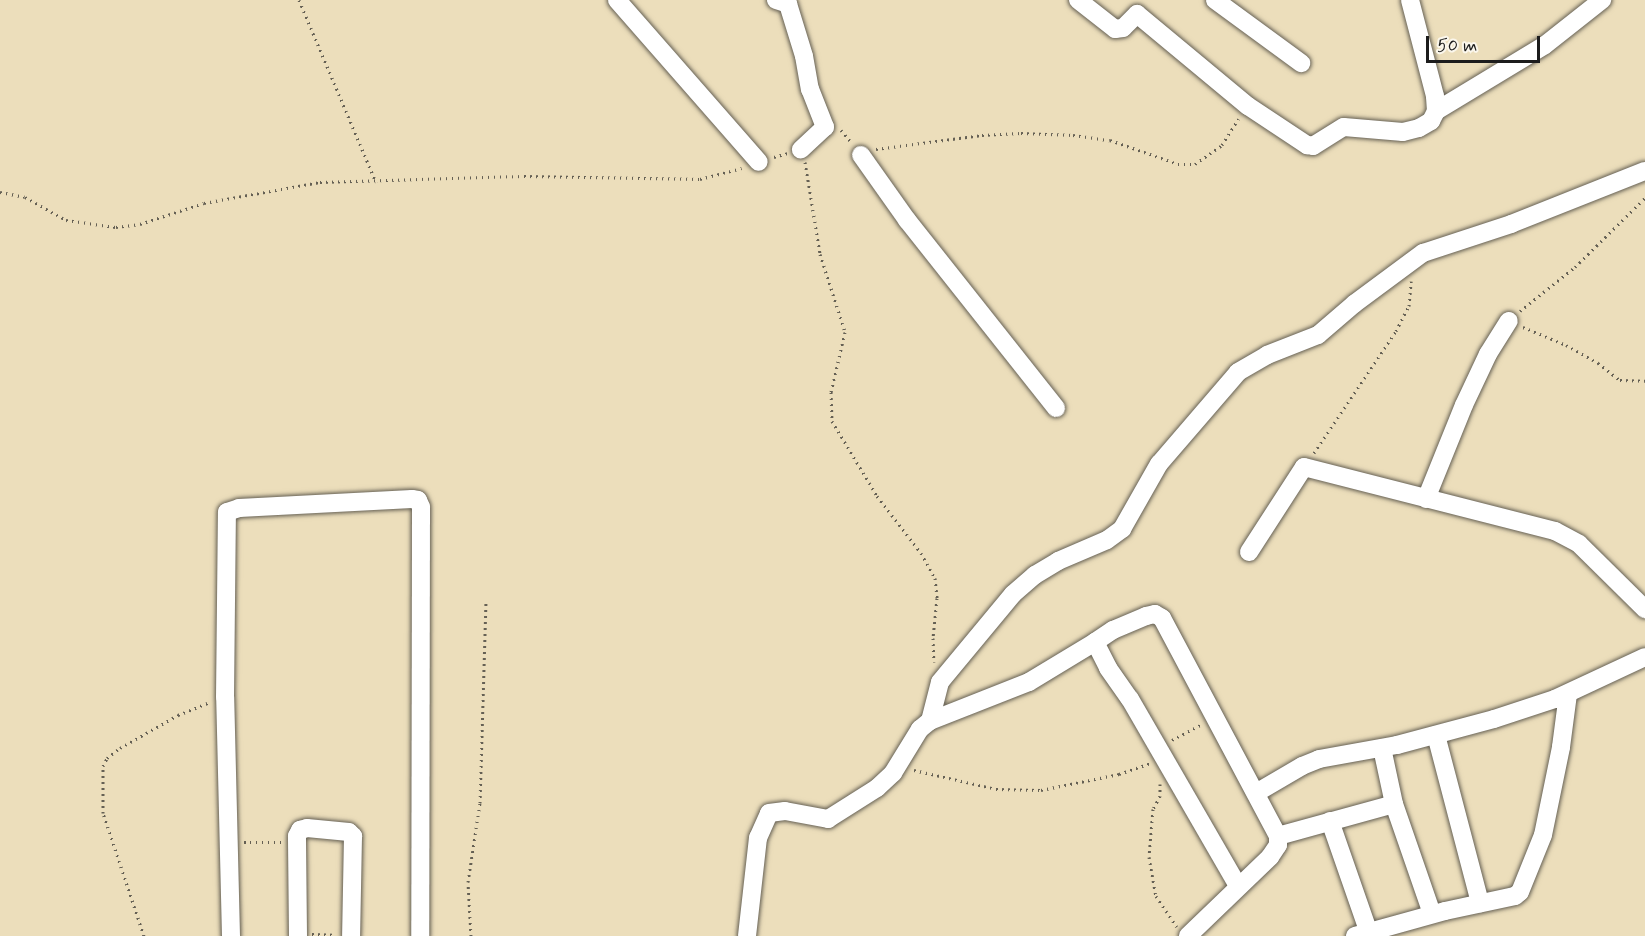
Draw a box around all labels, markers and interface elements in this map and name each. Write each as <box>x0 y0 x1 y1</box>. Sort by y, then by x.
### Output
scale bar <box>1429 24 1543 62</box>
text: 50 m <box>1437 34 1477 58</box>

